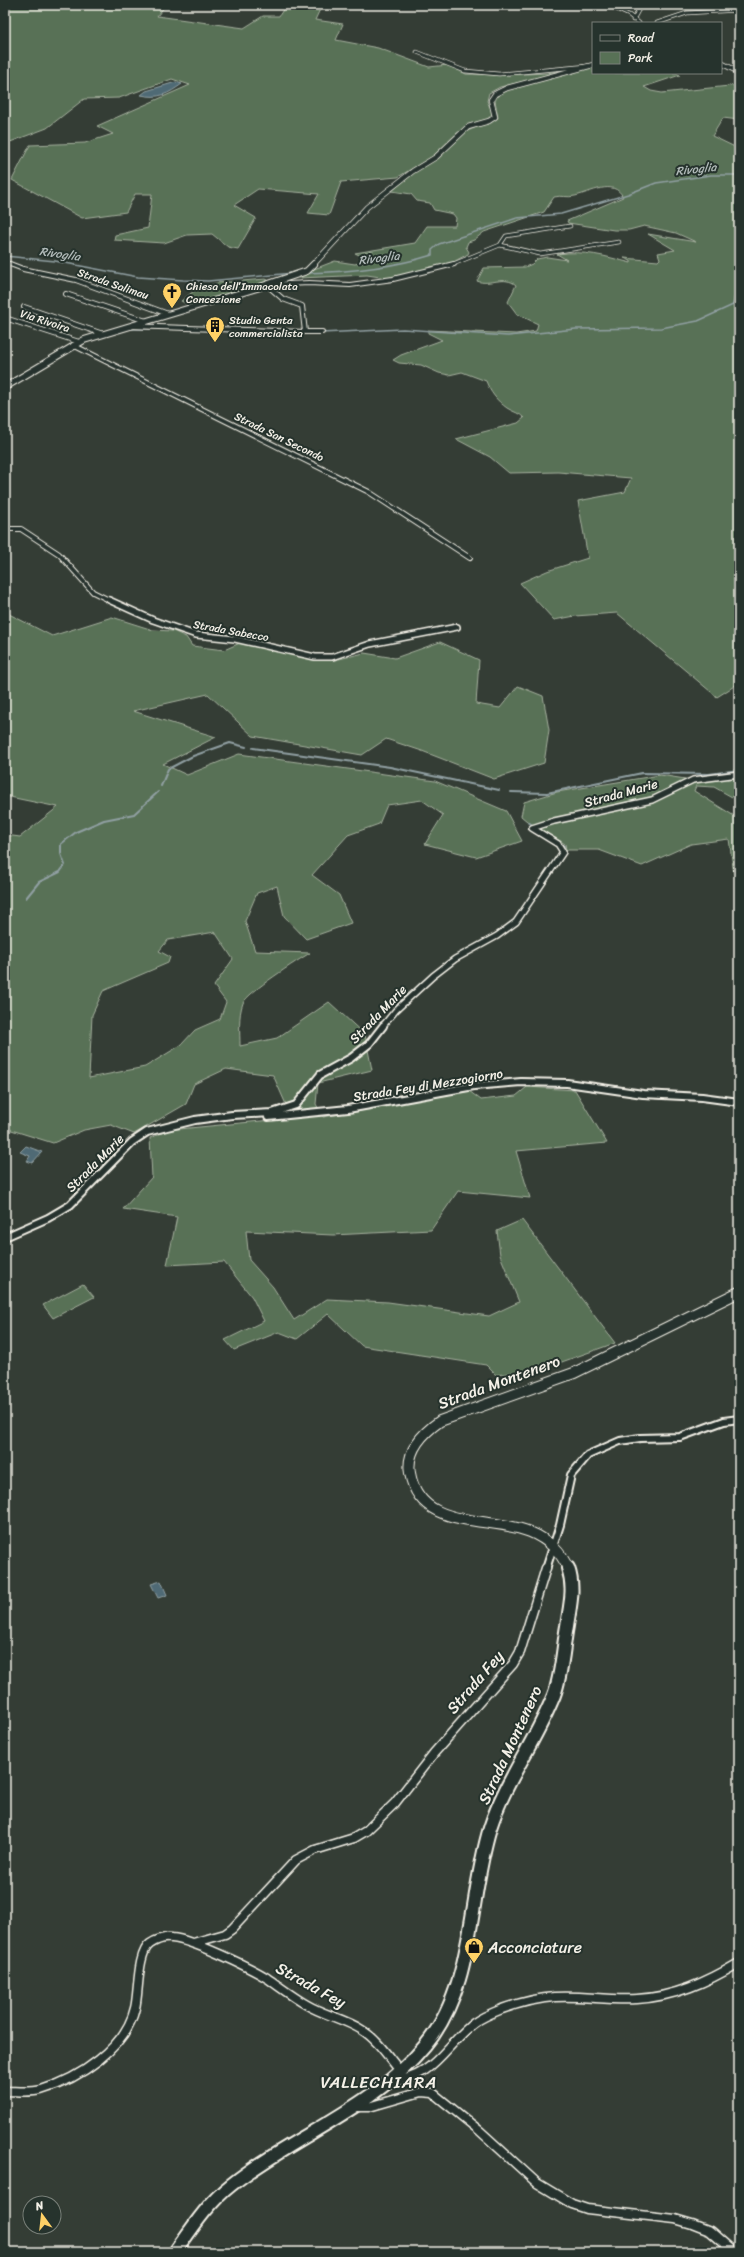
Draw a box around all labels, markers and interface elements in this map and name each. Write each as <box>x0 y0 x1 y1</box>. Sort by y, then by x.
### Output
legend <box>592 22 722 74</box>
text: Road <box>628 27 655 49</box>
text: Park <box>628 47 653 69</box>
water label: Rivoglia <box>674 156 719 182</box>
water label: Rivoglia <box>38 240 83 268</box>
water label: Rivoglia <box>357 244 402 271</box>
street label: Strada Salimau <box>75 263 151 305</box>
place label: Chiesa dell′Immacolata Concezione <box>186 277 298 309</box>
church icon: Chiesa dell′Immacolata Concezione <box>161 281 183 309</box>
street label: Via Rivoira <box>18 304 73 338</box>
place label: Studio Genta commercialista <box>229 311 303 343</box>
building icon: Studio Genta commercialista <box>204 315 226 343</box>
street label: Strada San Secondo <box>231 407 328 467</box>
street label: Strada Sabecco <box>192 615 271 647</box>
street label: Strada Marie <box>582 772 661 814</box>
street label: Strada Marie <box>344 979 413 1049</box>
street label: Strada Fey di Mezzogiorno <box>351 1062 505 1108</box>
street label: Strada Marie <box>60 1128 130 1198</box>
street label: Strada Montenero <box>434 1346 564 1418</box>
street label: Strada Fey <box>439 1643 512 1721</box>
street label: Strada Montenero <box>470 1681 550 1809</box>
place label: Acconciature <box>487 1933 582 1962</box>
shop icon: Acconciature <box>463 1936 485 1964</box>
street label: Strada Fey <box>270 1954 352 2017</box>
district label: VALLECHIARA <box>321 2067 437 2097</box>
north arrow <box>22 2195 62 2235</box>
text: N <box>32 2196 46 2216</box>

